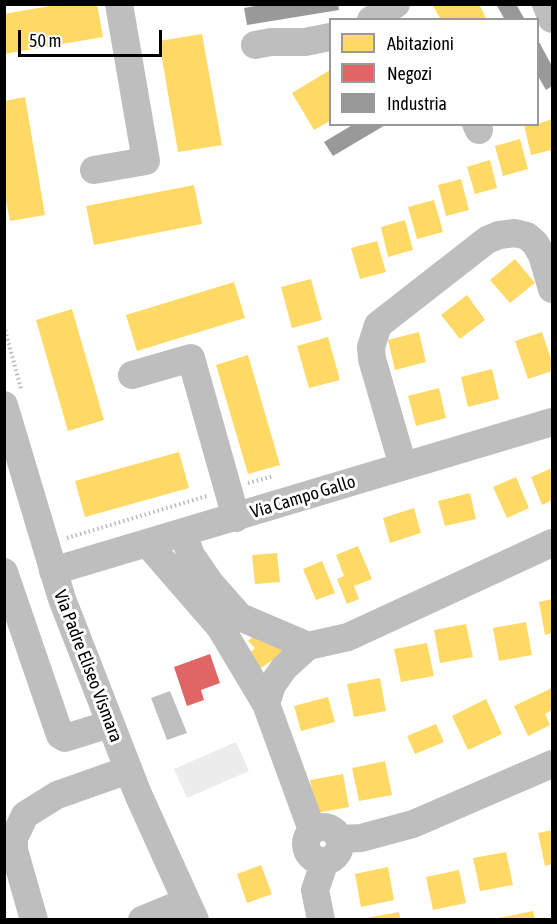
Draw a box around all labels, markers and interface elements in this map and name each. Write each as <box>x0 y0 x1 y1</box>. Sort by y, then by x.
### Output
scale bar <box>21 18 165 56</box>
legend <box>329 18 539 126</box>
text: 50 m <box>29 30 61 51</box>
text: Abitazioni <box>387 33 454 54</box>
text: Negozi <box>387 63 432 84</box>
text: Industria <box>387 93 447 114</box>
street label: Via Campo Gallo <box>248 471 358 523</box>
street label: Via Padre Eliseo Vismara <box>49 587 127 745</box>

